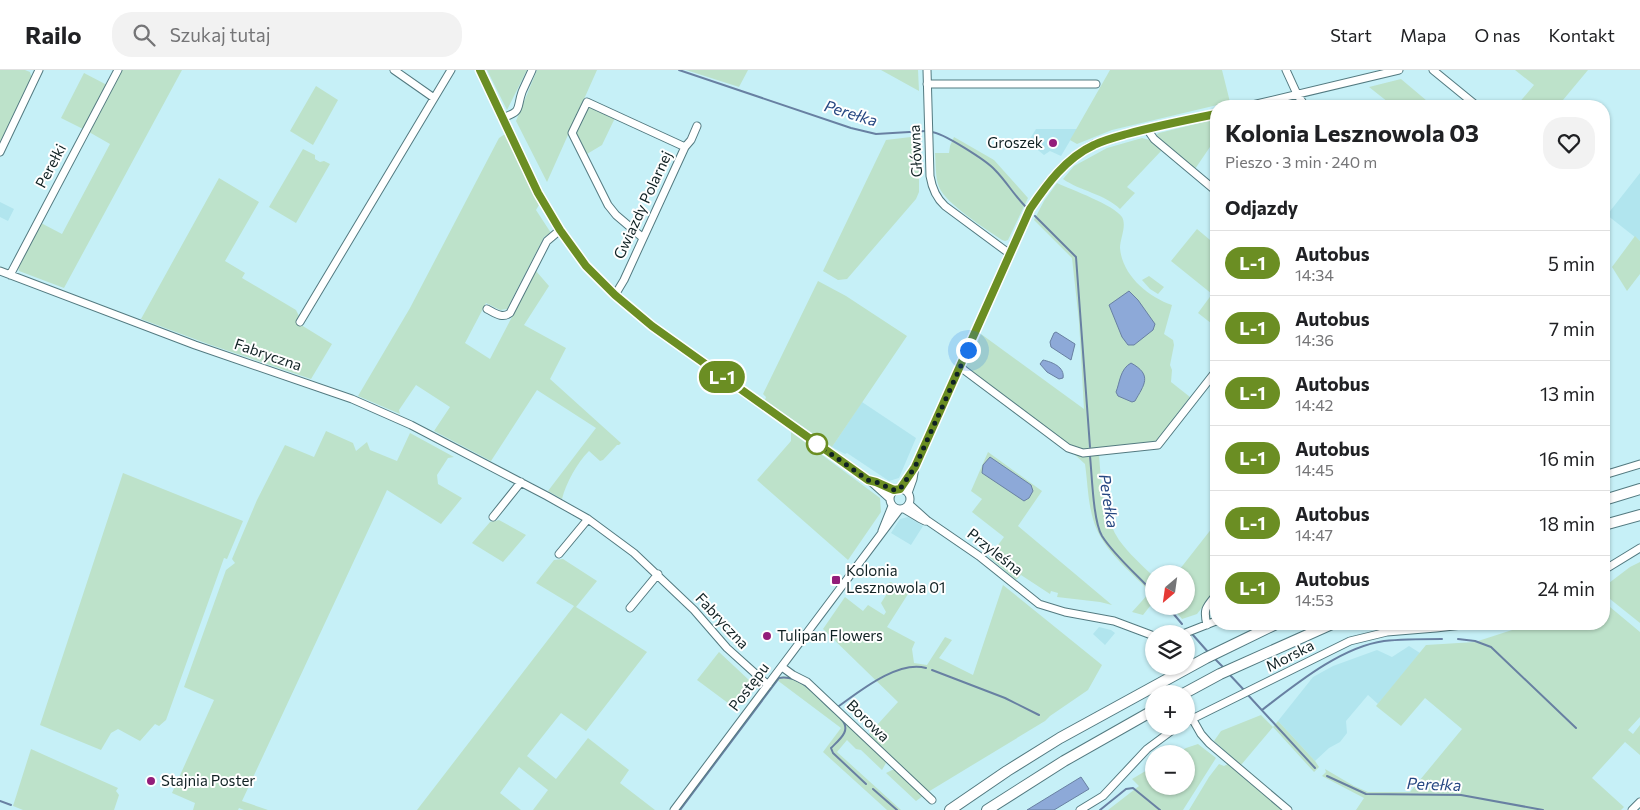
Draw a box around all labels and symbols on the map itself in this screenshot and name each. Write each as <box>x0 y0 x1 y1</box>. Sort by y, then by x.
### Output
water label: Perełka <box>822 95 880 130</box>
street label: Główna <box>905 124 925 178</box>
place label: Groszek <box>987 133 1043 151</box>
marker: Groszek <box>1047 137 1059 149</box>
street label: Perełki <box>31 140 69 191</box>
street label: Gwiazdy Polarnej <box>609 148 675 261</box>
street label: Fabryczna <box>232 334 304 374</box>
your location <box>956 338 981 363</box>
line badge: L-1 <box>693 361 751 393</box>
unlabelled marker <box>806 433 828 455</box>
water label: Perełka <box>1096 472 1123 529</box>
street label: Przyleśna <box>964 524 1027 579</box>
place label: Kolonia Lesznowola 01 <box>846 561 946 596</box>
north arrow <box>1145 565 1195 615</box>
marker: Kolonia Lesznowola 01 <box>830 574 842 586</box>
street label: Fabryczna <box>692 589 753 652</box>
place label: Tulipan Flowers <box>777 626 883 644</box>
marker: Tulipan Flowers <box>761 630 773 642</box>
street label: Morska <box>1262 635 1317 675</box>
street label: Postępu <box>724 659 772 714</box>
street label: Borowa <box>843 695 894 745</box>
place label: Stajnia Poster <box>161 771 255 789</box>
water label: Perełka <box>1406 773 1462 794</box>
marker: Stajnia Poster <box>145 775 157 787</box>

